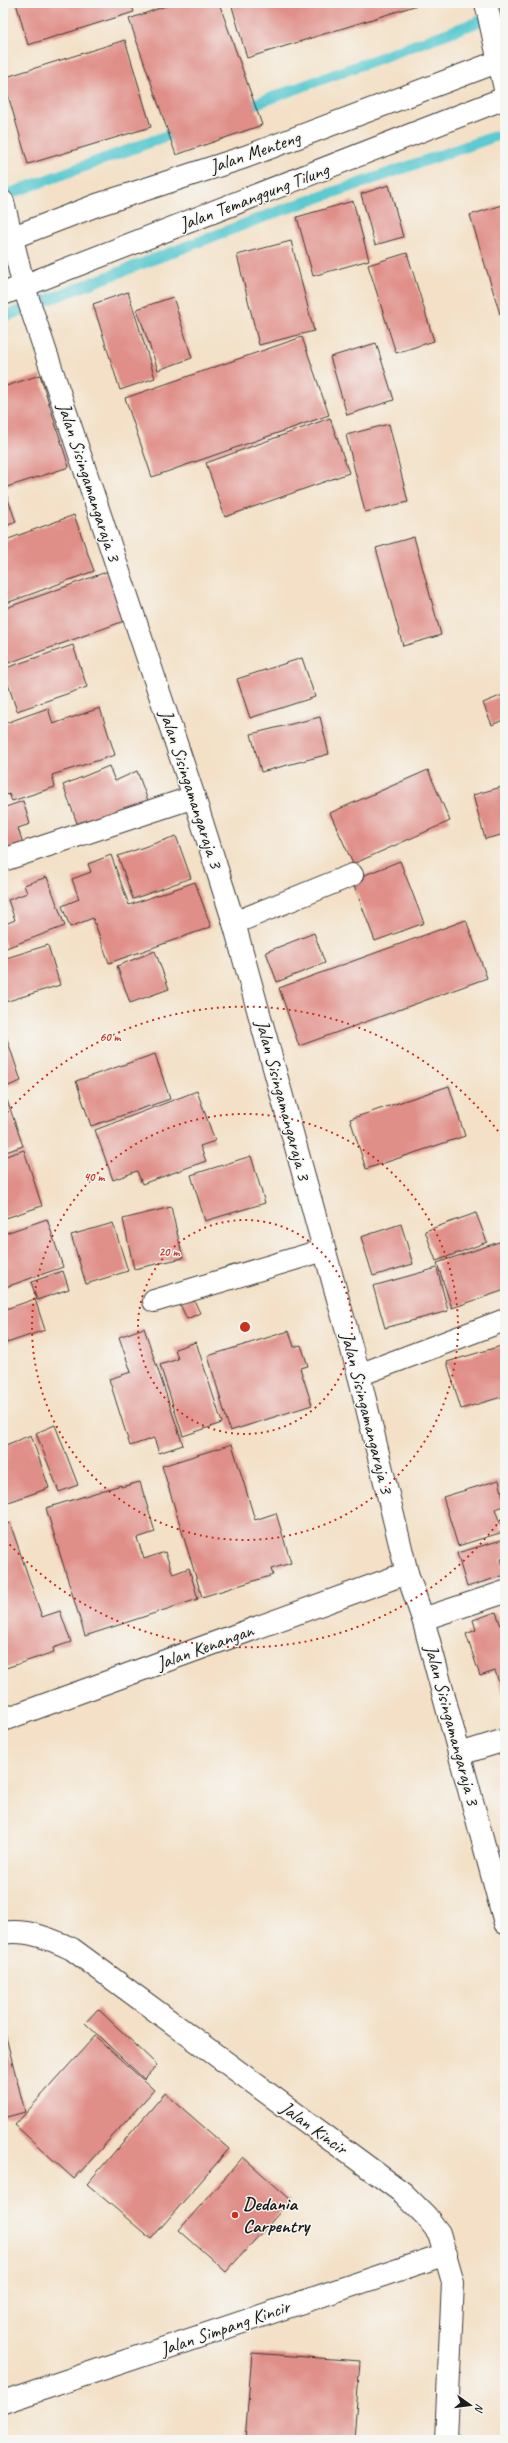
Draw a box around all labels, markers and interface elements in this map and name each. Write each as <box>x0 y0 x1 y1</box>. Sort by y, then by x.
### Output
street label: Jalan Menteng <box>206 125 305 179</box>
street label: Jalan Temanggung Tilung <box>175 157 333 237</box>
street label: Jalan Sisingamangaraja 3 <box>52 399 126 566</box>
street label: Jalan Sisingamangaraja 3 <box>154 706 228 873</box>
street label: Jalan Sisingamangaraja 3 <box>250 1016 316 1184</box>
text: 60 m <box>100 1029 122 1045</box>
text: 40 m <box>84 1169 105 1185</box>
text: 20 m <box>159 1244 180 1260</box>
centre of rings <box>238 1320 252 1334</box>
street label: Jalan Sisingamangaraja 3 <box>335 1329 399 1497</box>
street label: Jalan Kenangan <box>152 1618 258 1676</box>
street label: Jalan Sisingamangaraja 3 <box>419 1641 485 1809</box>
street label: Jalan Kincir <box>275 2095 353 2161</box>
place label: Dedania Carpentry <box>243 2192 312 2238</box>
marker: Dedania Carpentry <box>230 2210 240 2220</box>
street label: Jalan Simpang Kincir <box>156 2294 295 2362</box>
north arrow <box>450 2385 490 2425</box>
text: N <box>472 2402 487 2415</box>

